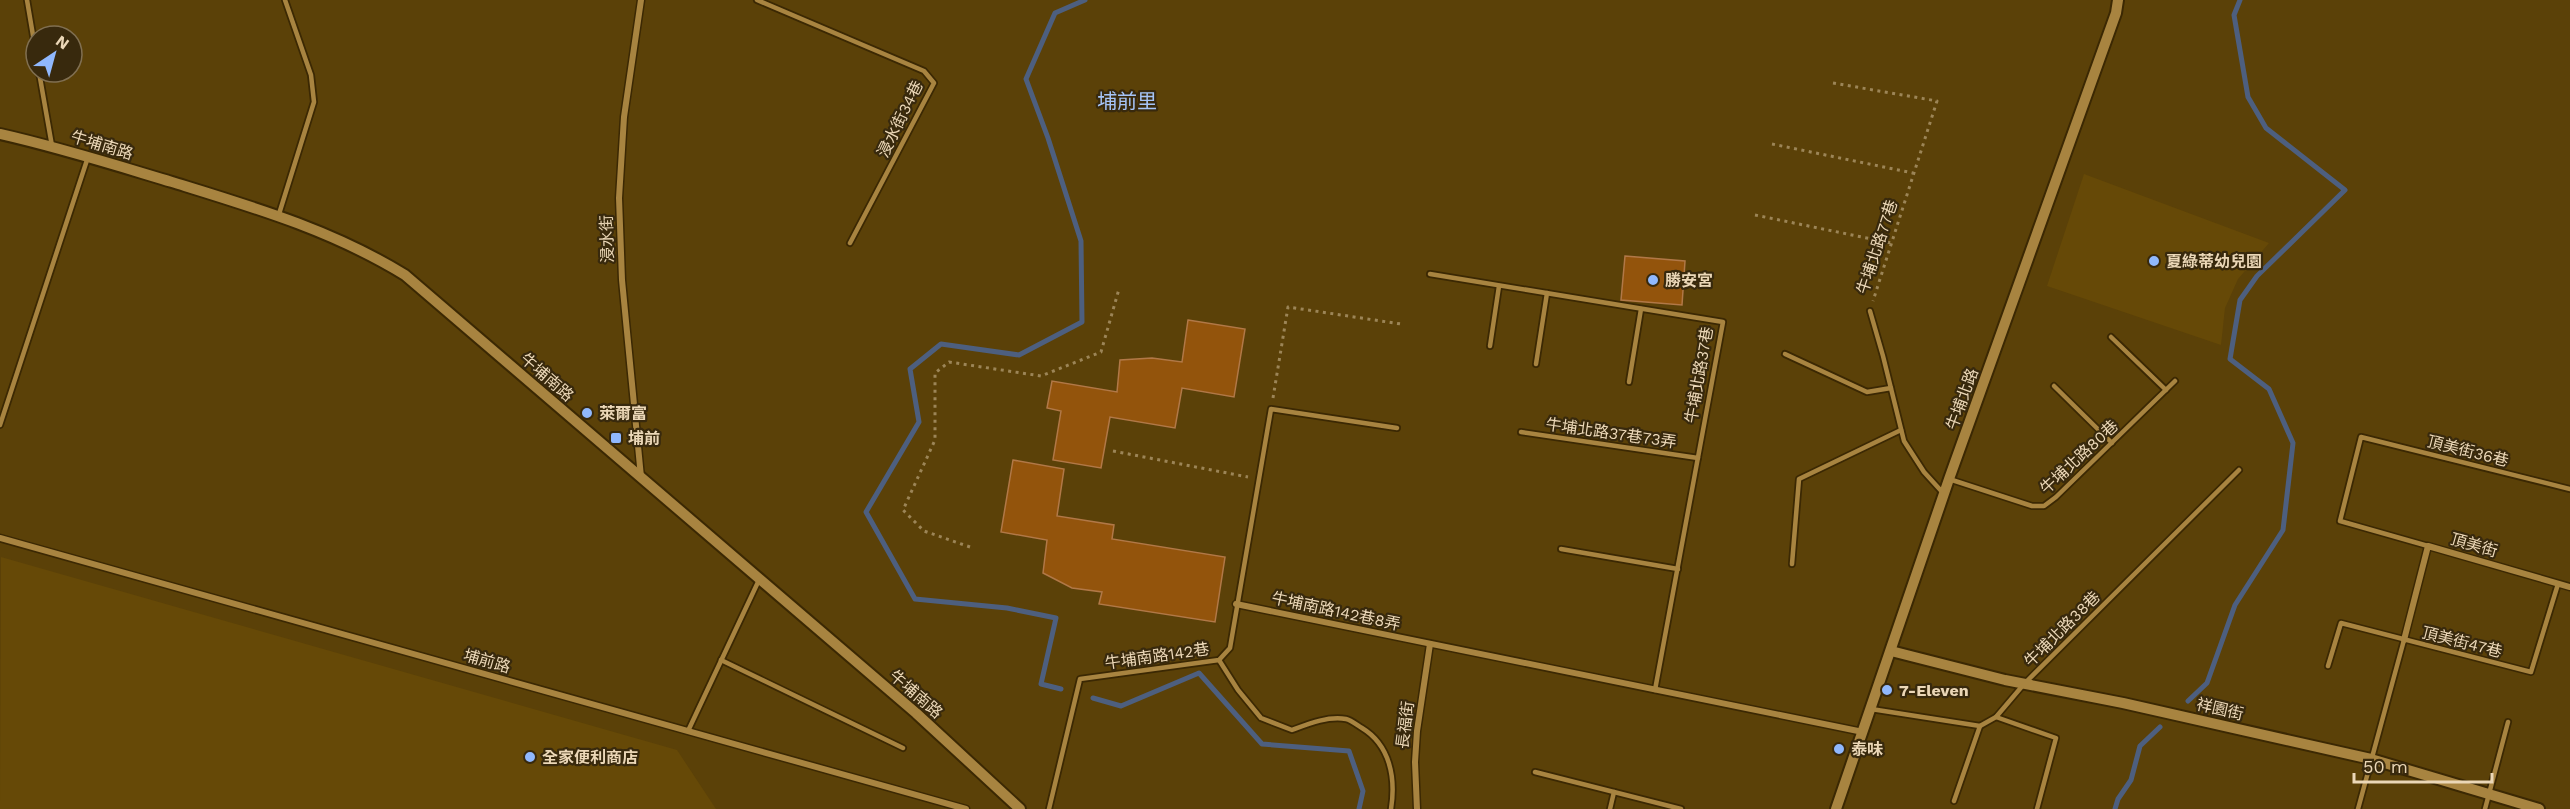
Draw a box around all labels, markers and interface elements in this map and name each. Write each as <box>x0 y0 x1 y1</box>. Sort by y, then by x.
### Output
north arrow <box>24 24 84 84</box>
text: N <box>52 31 73 53</box>
street label: 浸水街34巷 <box>873 77 927 161</box>
district label: 埔前里 <box>1097 89 1157 113</box>
street label: 牛埔南路 <box>69 127 135 163</box>
street label: 牛埔北路77巷 <box>1853 197 1901 297</box>
street label: 浸水街 <box>597 215 617 263</box>
place label: 夏綠蒂幼兒園 <box>2166 252 2262 271</box>
marker: 夏綠蒂幼兒園 <box>2147 254 2161 268</box>
place label: 勝安宮 <box>1665 271 1713 290</box>
marker: 勝安宮 <box>1646 273 1660 287</box>
street label: 牛埔北路37巷 <box>1681 325 1717 425</box>
street label: 牛埔南路 <box>517 349 577 405</box>
street label: 牛埔北路 <box>1942 366 1982 432</box>
place label: 萊爾富 <box>599 404 647 423</box>
marker: 萊爾富 <box>580 406 594 420</box>
street label: 牛埔北路37巷73弄 <box>1544 414 1678 452</box>
street label: 牛埔北路80巷 <box>2036 416 2122 498</box>
place label: 埔前 <box>628 429 660 448</box>
marker: 埔前 <box>609 431 623 445</box>
street label: 頂美街36巷 <box>2425 432 2511 470</box>
street label: 頂美街 <box>2448 529 2500 561</box>
street label: 牛埔北路38巷 <box>2020 587 2104 671</box>
street label: 牛埔南路142巷8弄 <box>1270 588 1402 634</box>
street label: 頂美街47巷 <box>2420 623 2504 661</box>
street label: 牛埔南路142巷 <box>1104 639 1210 673</box>
street label: 埔前路 <box>461 645 513 677</box>
street label: 牛埔南路 <box>886 666 946 722</box>
place label: 7-Eleven <box>1899 681 1969 700</box>
marker: 7-Eleven <box>1880 683 1894 697</box>
street label: 祥園街 <box>2194 694 2246 724</box>
street label: 長福街 <box>1393 700 1417 750</box>
place label: 泰味 <box>1851 740 1883 759</box>
marker: 泰味 <box>1832 742 1846 756</box>
scale bar <box>2354 746 2492 784</box>
place label: 全家便利商店 <box>542 748 638 767</box>
marker: 全家便利商店 <box>523 750 537 764</box>
text: 50 m <box>2363 756 2408 777</box>

